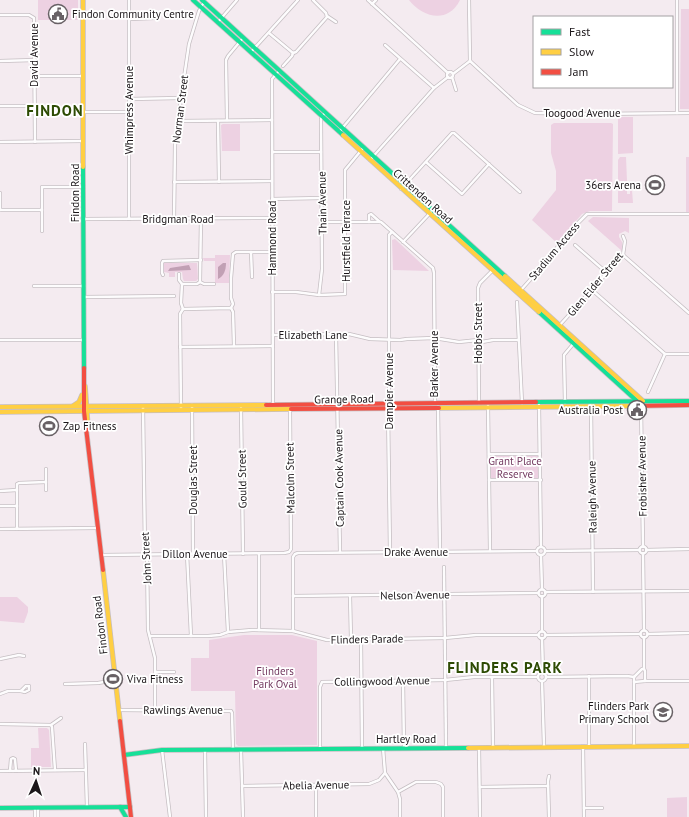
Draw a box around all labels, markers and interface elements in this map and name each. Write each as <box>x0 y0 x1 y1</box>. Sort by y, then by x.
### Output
public building icon: Findon Community Centre <box>47 3 69 25</box>
place label: Findon Community Centre <box>72 7 194 21</box>
legend <box>533 16 673 88</box>
street label: David Avenue <box>27 23 41 87</box>
text: Fast <box>569 24 590 39</box>
text: Slow <box>569 44 594 59</box>
text: Jam <box>568 64 588 79</box>
street label: Whimpress Avenue <box>122 65 136 154</box>
street label: Norman Street <box>169 74 191 144</box>
district label: FINDON <box>26 101 84 120</box>
street label: Toogood Avenue <box>543 106 621 120</box>
street label: Findon Road <box>68 164 82 222</box>
street label: Crittenden Road <box>390 166 456 227</box>
street label: Thain Avenue <box>314 171 330 235</box>
sports icon: 36ers Arena <box>644 174 666 196</box>
place label: 36ers Arena <box>585 178 641 192</box>
street label: Hurstfield Terrace <box>339 199 353 282</box>
street label: Hammond Road <box>265 201 279 275</box>
street label: Bridgman Road <box>142 212 214 226</box>
street label: Stadium Access <box>526 219 583 283</box>
street label: Glen Elder Street <box>564 249 626 319</box>
street label: Hobbs Street <box>471 302 485 363</box>
street label: Elizabeth Lane <box>278 328 348 342</box>
street label: Barker Avenue <box>427 330 441 398</box>
street label: Dampier Avenue <box>382 352 396 429</box>
street label: Grange Road <box>314 391 374 407</box>
public building icon: Australia Post <box>626 399 648 421</box>
place label: Australia Post <box>559 403 623 417</box>
sports icon: Zap Fitness <box>38 415 60 437</box>
place label: Zap Fitness <box>63 419 117 433</box>
street label: Captain Cook Avenue <box>331 428 347 527</box>
street label: Frobisher Avenue <box>634 435 650 517</box>
street label: Malcolm Street <box>282 442 298 514</box>
street label: Douglas Street <box>186 445 200 515</box>
street label: Gould Street <box>234 449 250 508</box>
park label: Grant Place Reserve <box>488 454 542 481</box>
street label: Raleigh Avenue <box>584 460 600 533</box>
street label: John Street <box>138 531 154 585</box>
street label: Drake Avenue <box>384 545 448 559</box>
street label: Dillon Avenue <box>162 547 228 561</box>
street label: Nelson Avenue <box>380 587 450 603</box>
street label: Findon Road <box>89 595 111 655</box>
street label: Flinders Parade <box>331 631 404 647</box>
district label: FLINDERS PARK <box>447 658 563 677</box>
park label: Flinders Park Oval <box>253 664 298 691</box>
sports icon: Viva Fitness <box>102 668 124 690</box>
place label: Viva Fitness <box>126 672 183 686</box>
street label: Collingwood Avenue <box>334 673 430 689</box>
place label: Flinders Park Primary School <box>579 699 650 726</box>
school or university icon: Flinders Park Primary School <box>652 701 674 723</box>
street label: Rawlings Avenue <box>143 703 223 717</box>
street label: Hartley Road <box>376 732 436 746</box>
north arrow <box>16 761 56 801</box>
text: N <box>33 764 41 778</box>
street label: Abelia Avenue <box>283 777 350 793</box>

